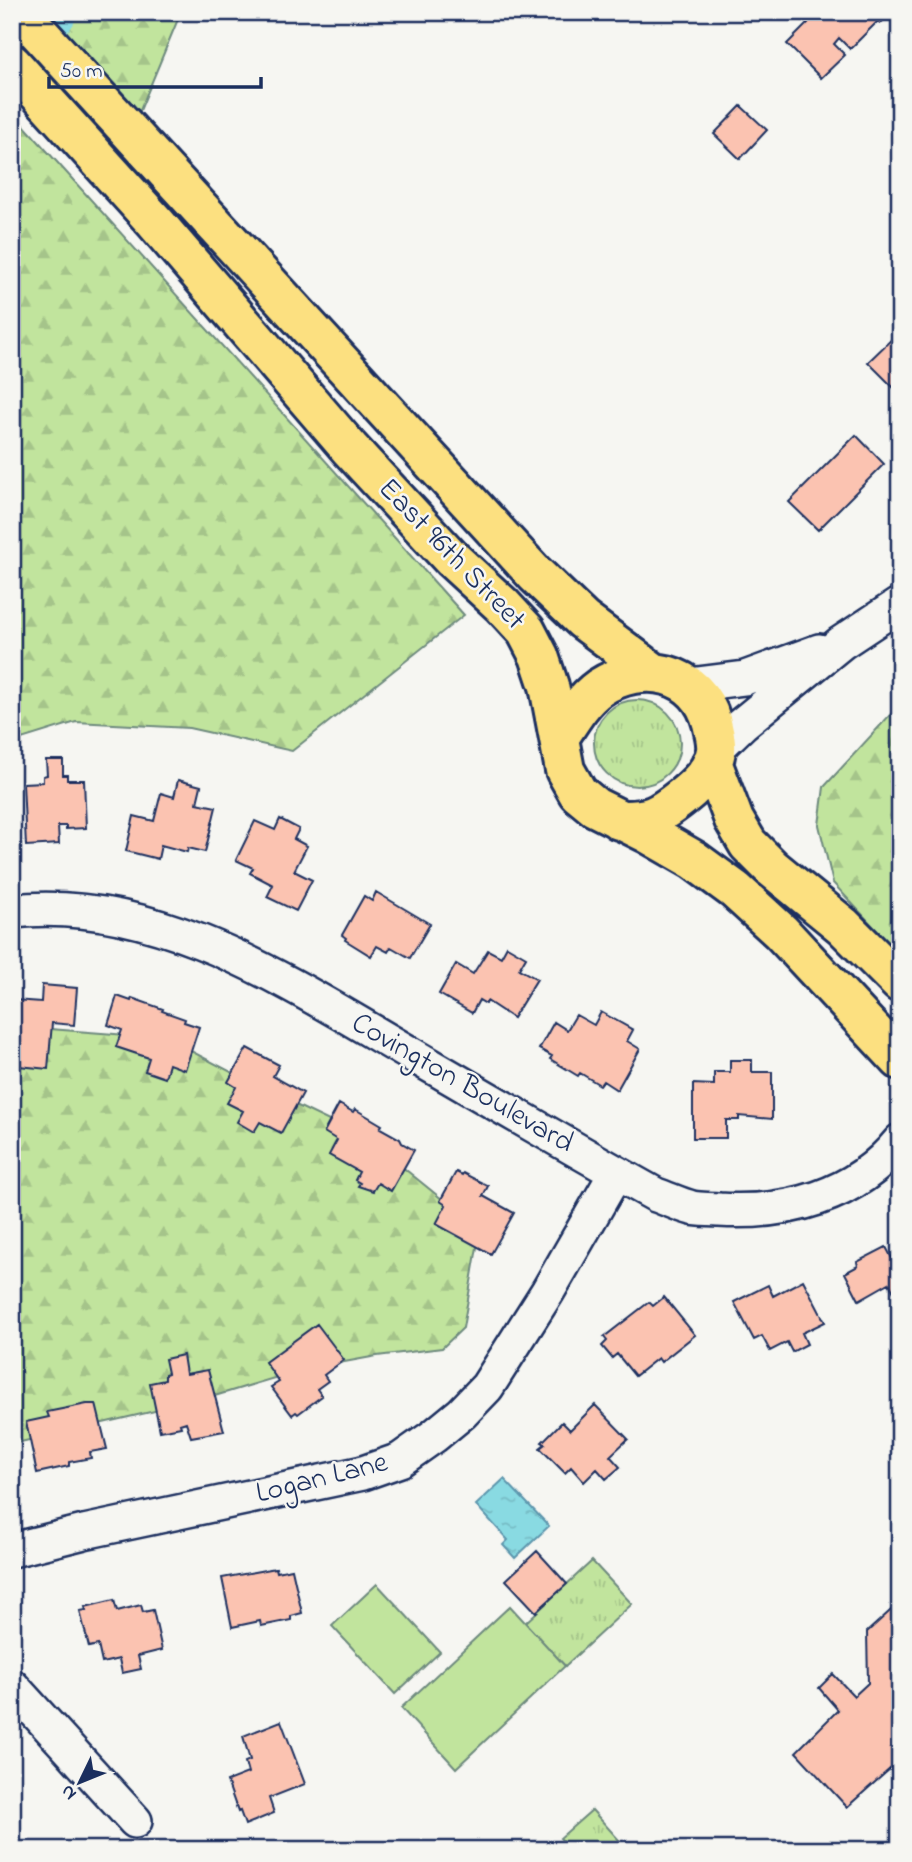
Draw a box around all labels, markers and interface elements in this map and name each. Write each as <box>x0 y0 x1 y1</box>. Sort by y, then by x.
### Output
scale bar <box>49 46 261 90</box>
text: 50 m <box>60 57 103 87</box>
street label: East 96th Street <box>367 469 535 641</box>
street label: Covington Boulevard <box>342 1002 582 1166</box>
street label: Logan Lane <box>252 1441 393 1517</box>
north arrow <box>46 1746 116 1816</box>
text: N <box>55 1778 84 1806</box>

